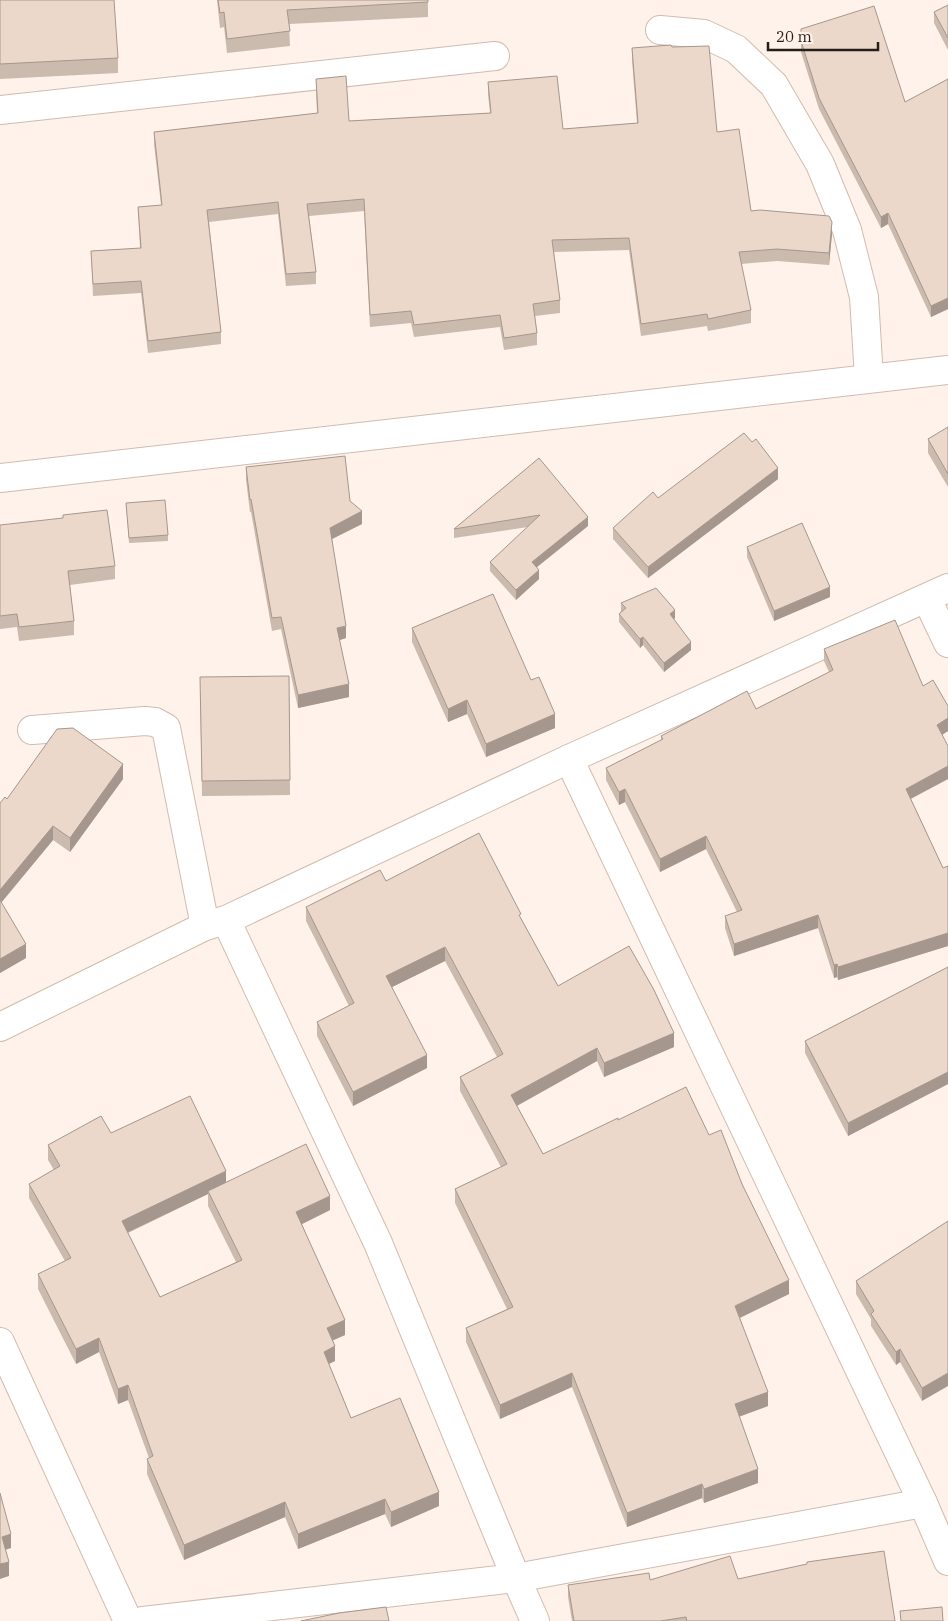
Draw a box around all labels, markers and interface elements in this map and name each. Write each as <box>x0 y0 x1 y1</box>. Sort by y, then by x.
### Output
scale bar <box>768 20 878 52</box>
text: 20 m <box>776 27 812 46</box>

